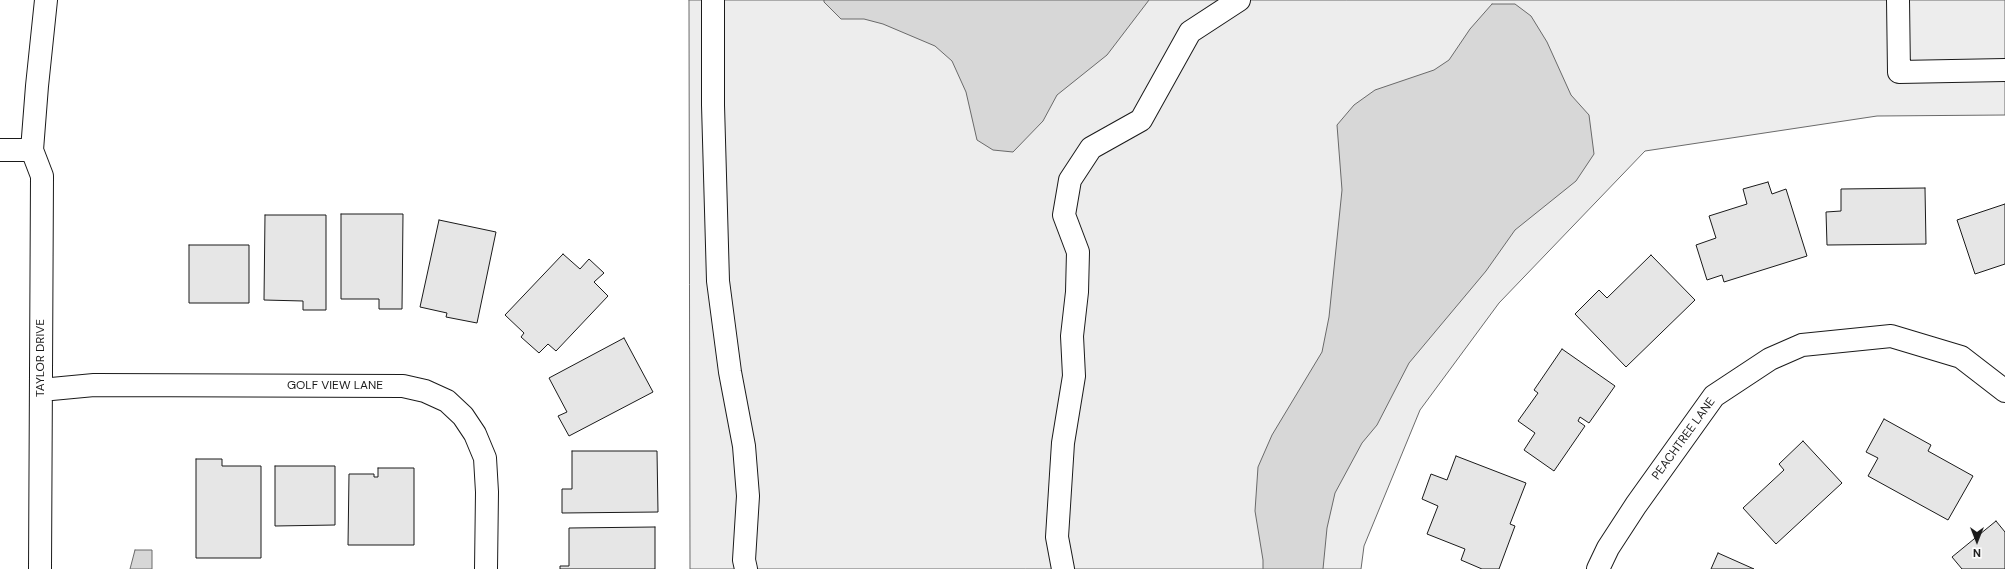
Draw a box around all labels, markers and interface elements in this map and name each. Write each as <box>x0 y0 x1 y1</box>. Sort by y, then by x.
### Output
street label: TAYLOR DRIVE <box>34 319 48 397</box>
street label: GOLF VIEW LANE <box>287 379 383 393</box>
street label: PEACHTREE LANE <box>1649 395 1719 483</box>
north arrow <box>1957 521 1997 561</box>
text: N <box>1973 546 1981 560</box>

